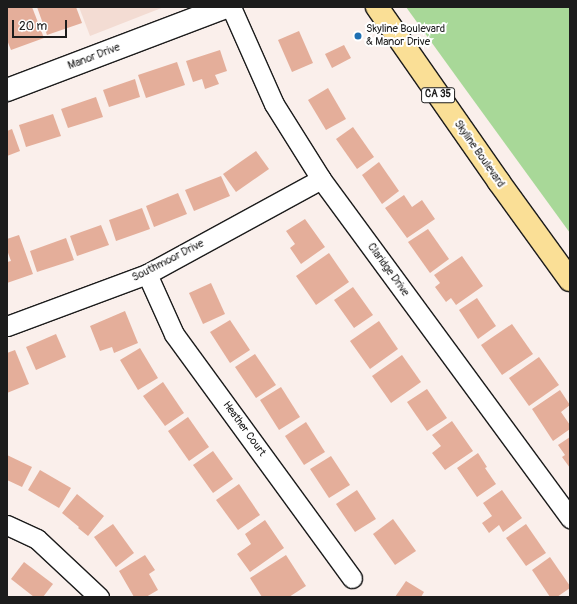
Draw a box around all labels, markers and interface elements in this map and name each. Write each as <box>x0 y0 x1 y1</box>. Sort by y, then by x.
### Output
scale bar <box>14 12 69 38</box>
text: 20 m <box>19 19 47 34</box>
place label: Skyline Boulevard & Manor Drive <box>366 23 445 49</box>
marker: Skyline Boulevard & Manor Drive <box>353 31 363 41</box>
street label: Manor Drive <box>66 41 122 73</box>
road number: CA 35 <box>421 87 455 103</box>
street label: Skyline Boulevard <box>451 118 507 190</box>
street label: Southmoor Drive <box>130 237 206 285</box>
street label: Claridge Drive <box>364 241 412 299</box>
street label: Heather Court <box>220 399 268 459</box>

